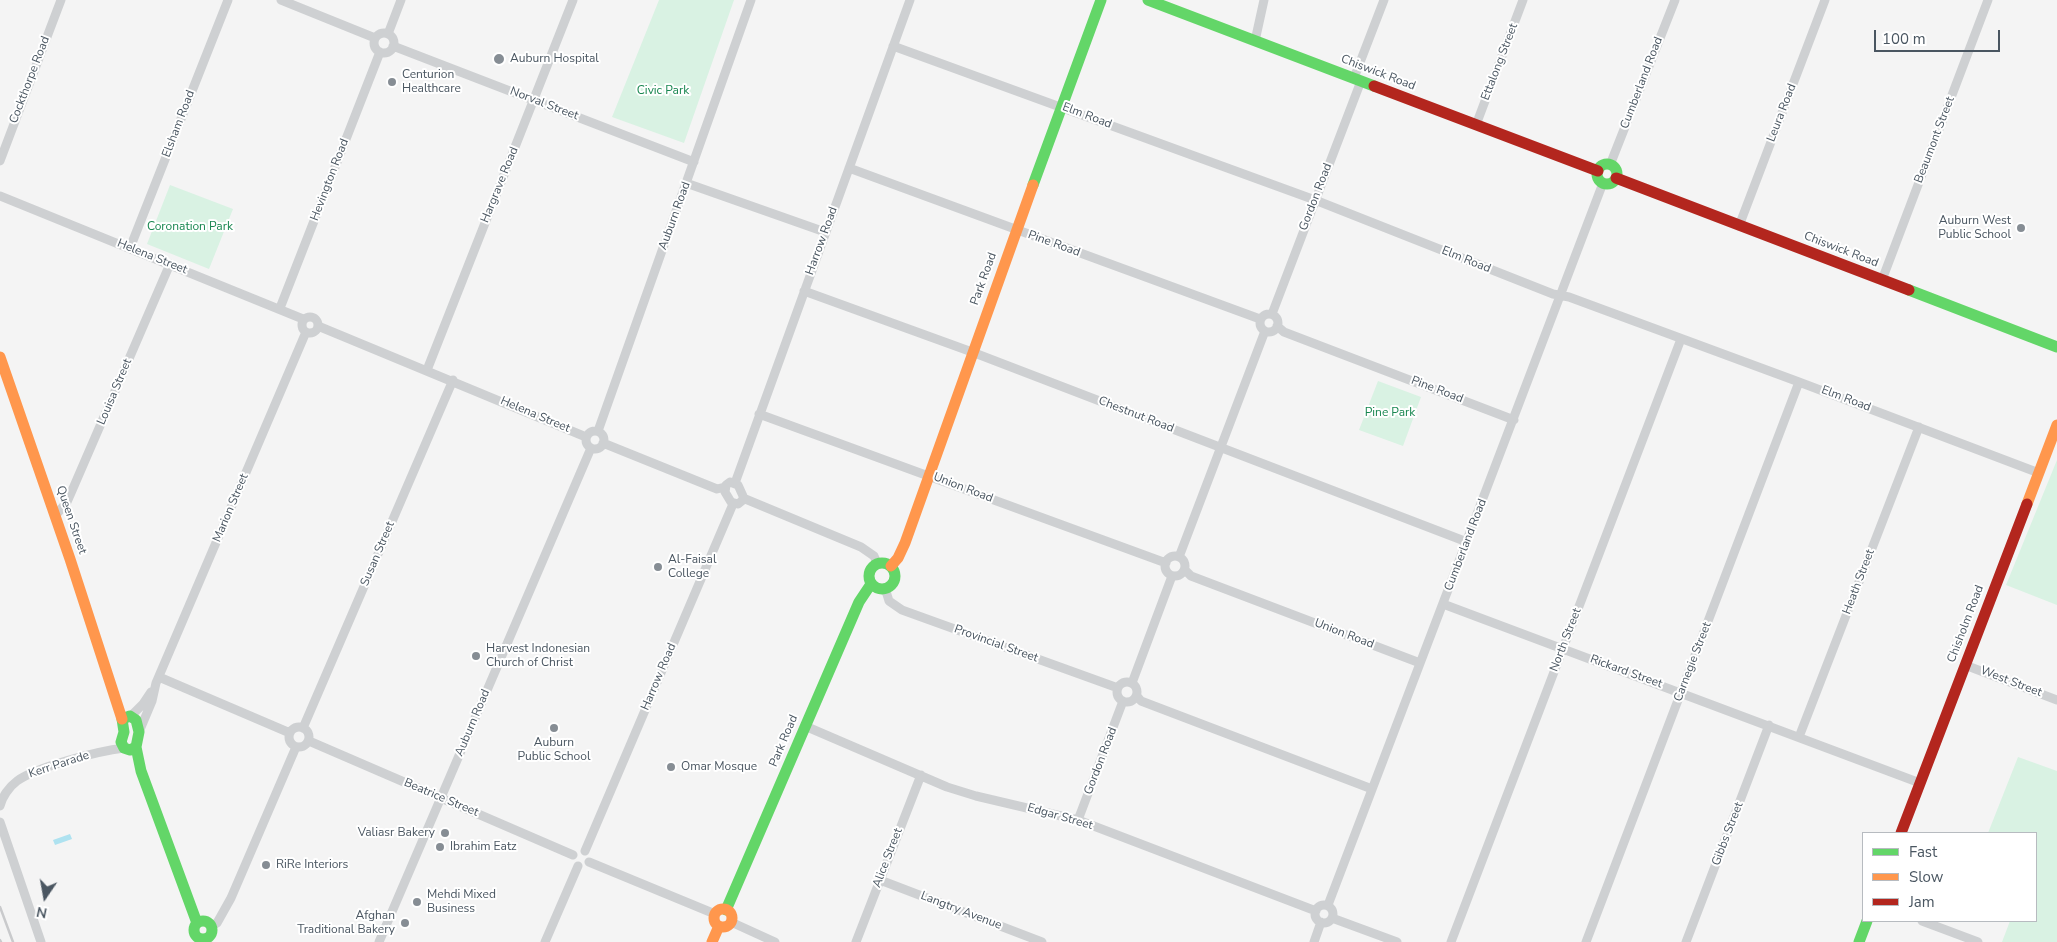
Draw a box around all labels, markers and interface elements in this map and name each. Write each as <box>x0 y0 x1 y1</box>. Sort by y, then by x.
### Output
scale bar <box>1877 20 2003 52</box>
street label: Ettalong Street <box>1479 21 1521 103</box>
text: 100 m <box>1882 29 1926 49</box>
street label: Cockthorpe Road <box>7 34 53 126</box>
street label: Cumberland Road <box>1618 35 1666 131</box>
marker: Auburn Hospital <box>492 52 506 66</box>
place label: Auburn Hospital <box>510 52 599 66</box>
street label: Chiswick Road <box>1339 52 1417 94</box>
place label: Centurion Healthcare <box>402 68 461 96</box>
marker: Centurion Healthcare <box>386 76 398 88</box>
street label: Leura Road <box>1764 82 1800 144</box>
street label: Norval Street <box>508 84 580 124</box>
park label: Civic Park <box>637 84 689 98</box>
street label: Elsham Road <box>160 88 198 160</box>
street label: Beaumont Street <box>1912 95 1958 185</box>
street label: Elm Road <box>1060 100 1114 132</box>
street label: Hevington Road <box>308 137 352 223</box>
street label: Hargrave Road <box>478 145 522 225</box>
street label: Gordon Road <box>1297 161 1335 233</box>
street label: Auburn Road <box>656 180 694 252</box>
street label: Harrow Road <box>803 205 841 277</box>
place label: Auburn West Public School <box>1938 214 2011 242</box>
park label: Coronation Park <box>147 220 233 234</box>
marker: Auburn West Public School <box>2015 222 2027 234</box>
street label: Pine Road <box>1026 228 1082 260</box>
street label: Chiswick Road <box>1802 229 1880 271</box>
street label: Helena Street <box>115 236 189 278</box>
street label: Elm Road <box>1439 244 1493 276</box>
street label: Park Road <box>968 251 1000 307</box>
street label: Louisa Street <box>95 357 135 427</box>
street label: Pine Road <box>1409 373 1465 407</box>
street label: Elm Road <box>1819 383 1873 415</box>
street label: Helena Street <box>498 394 572 436</box>
street label: Chestnut Road <box>1096 394 1176 436</box>
park label: Pine Park <box>1365 406 1415 420</box>
street label: Union Road <box>931 470 995 506</box>
street label: Marion Street <box>210 472 252 544</box>
street label: Queen Street <box>53 484 89 556</box>
street label: Cumberland Road <box>1442 497 1490 593</box>
street label: Susan Street <box>358 519 398 589</box>
street label: Heath Street <box>1840 547 1878 617</box>
place label: Al-Faisal College <box>668 553 716 581</box>
marker: Al-Faisal College <box>652 561 664 573</box>
street label: Chisholm Road <box>1945 583 1987 665</box>
street label: North Street <box>1547 606 1585 674</box>
street label: Union Road <box>1312 616 1376 652</box>
street label: Carnegie Street <box>1671 620 1715 704</box>
street label: Provincial Street <box>952 622 1040 666</box>
street label: Harrow Road <box>638 641 680 713</box>
place label: Harvest Indonesian Church of Christ <box>486 642 590 670</box>
marker: Harvest Indonesian Church of Christ <box>470 650 482 662</box>
street label: Rickard Street <box>1588 652 1664 692</box>
street label: West Street <box>1978 664 2044 700</box>
street label: Auburn Road <box>452 687 494 759</box>
street label: Park Road <box>767 713 801 769</box>
marker: Auburn Public School <box>548 722 560 734</box>
street label: Gordon Road <box>1082 725 1120 797</box>
place label: Auburn Public School <box>518 736 590 764</box>
street label: Kerr Parade <box>27 748 91 782</box>
place label: Omar Mosque <box>681 760 757 774</box>
marker: Omar Mosque <box>665 761 677 773</box>
street label: Beatrice Street <box>401 776 481 820</box>
street label: Gibbs Street <box>1709 800 1747 868</box>
street label: Edgar Street <box>1026 801 1094 833</box>
place label: Valiasr Bakery <box>358 826 435 840</box>
street label: Alice Street <box>870 826 906 890</box>
marker: Valiasr Bakery <box>439 827 451 839</box>
legend <box>1862 832 2037 922</box>
place label: Ibrahim Eatz <box>450 840 517 854</box>
marker: Ibrahim Eatz <box>434 841 446 853</box>
text: Fast <box>1909 842 1937 862</box>
place label: RiRe Interiors <box>276 858 348 872</box>
marker: RiRe Interiors <box>260 859 272 871</box>
text: Slow <box>1909 867 1943 887</box>
north arrow <box>20 872 70 922</box>
place label: Mehdi Mixed Business <box>427 888 496 916</box>
street label: Langtry Avenue <box>918 889 1004 933</box>
text: Jam <box>1909 892 1935 912</box>
marker: Mehdi Mixed Business <box>411 896 423 908</box>
text: N <box>35 902 49 923</box>
place label: Afghan Traditional Bakery <box>297 909 395 937</box>
marker: Afghan Traditional Bakery <box>399 917 411 929</box>

